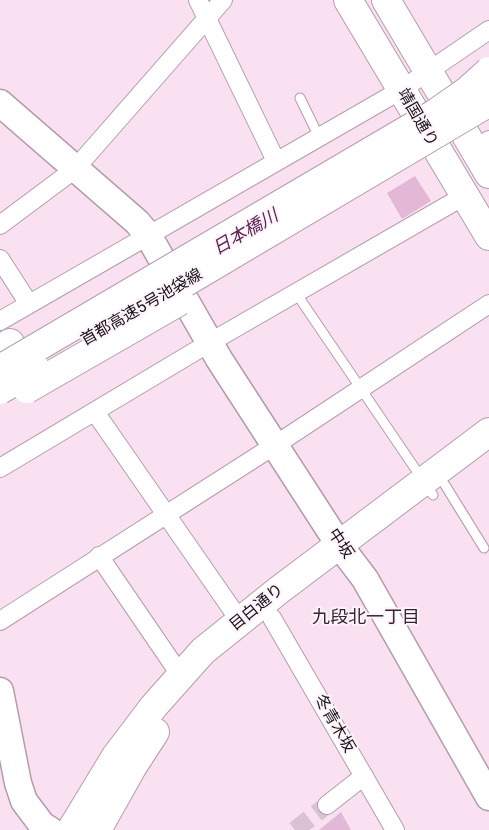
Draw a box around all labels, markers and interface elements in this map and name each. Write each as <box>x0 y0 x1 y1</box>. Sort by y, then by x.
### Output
street label: 靖国通り <box>393 85 441 151</box>
water label: 日本橋川 <box>209 206 283 260</box>
street label: 首都高速5号池袋線 <box>78 265 206 351</box>
street label: 中坂 <box>323 525 357 563</box>
street label: 目白通り <box>226 580 288 636</box>
district label: 九段北一丁目 <box>312 607 420 629</box>
street label: 冬青木坂 <box>310 691 358 757</box>

